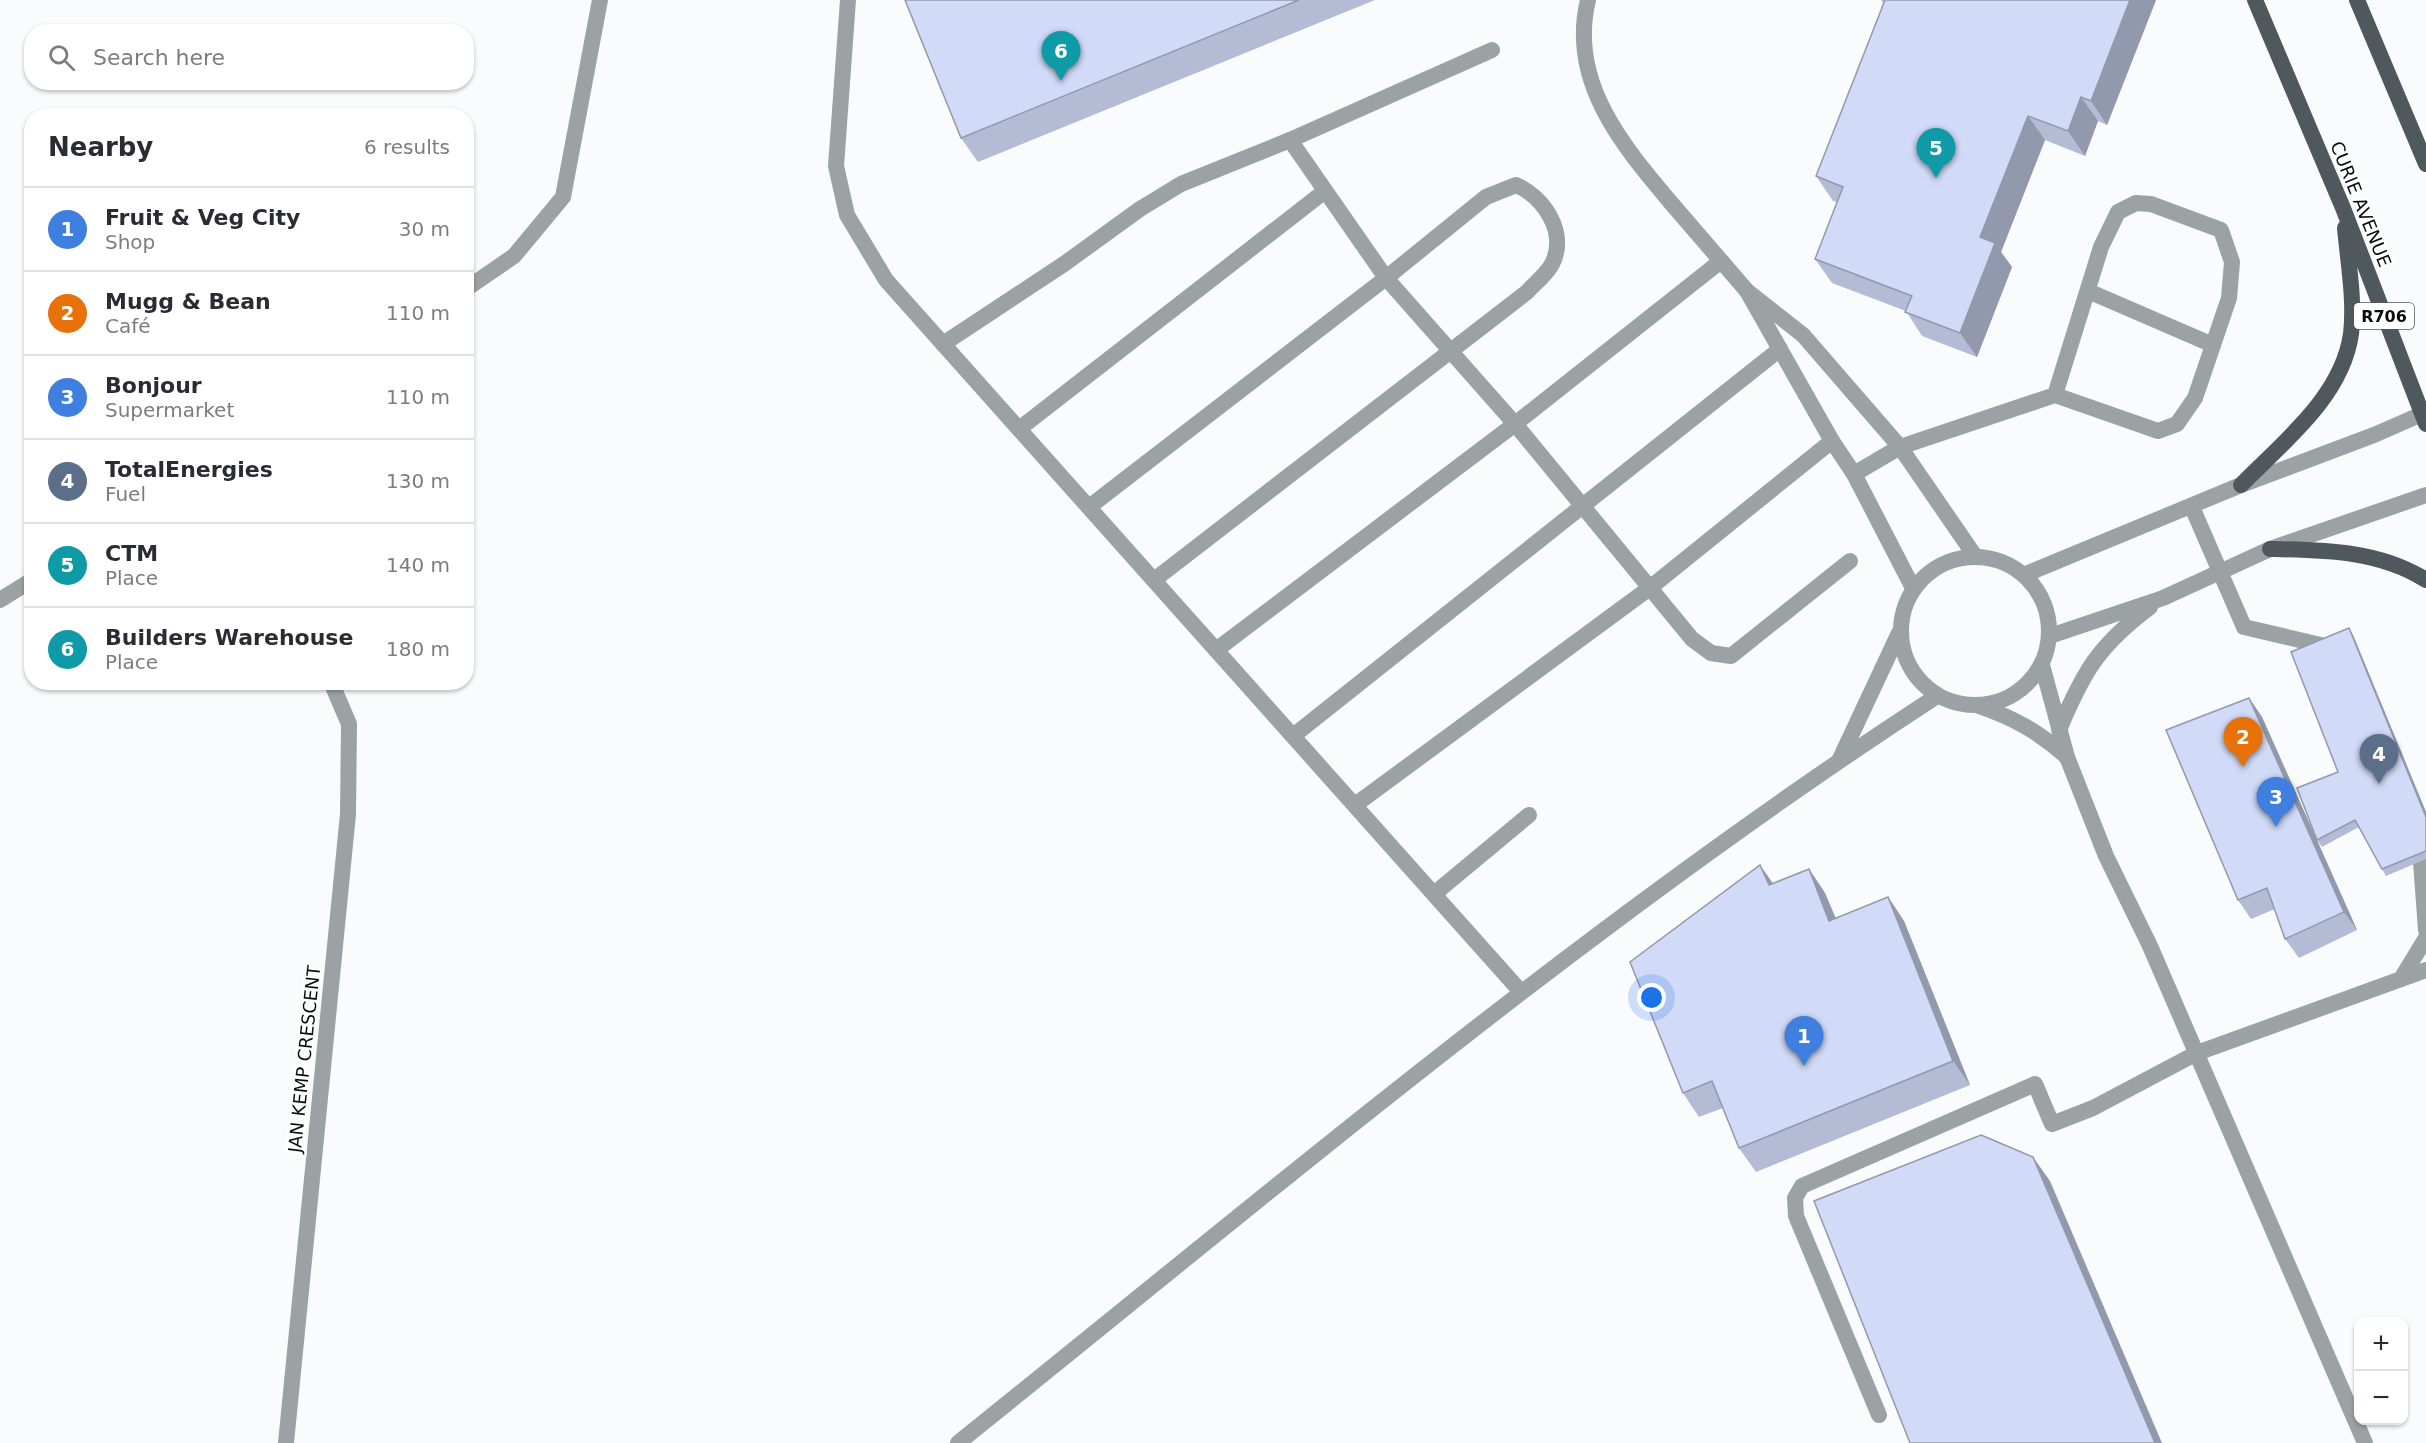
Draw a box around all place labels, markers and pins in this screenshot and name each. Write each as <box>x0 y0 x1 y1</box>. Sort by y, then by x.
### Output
pin: 6 <box>1042 32 1080 81</box>
pin: 5 <box>1916 128 1956 178</box>
pin: 2 <box>2224 718 2262 767</box>
pin: 4 <box>2360 734 2398 784</box>
pin: 3 <box>2256 778 2296 827</box>
pin: 1 <box>1784 1016 1824 1066</box>

